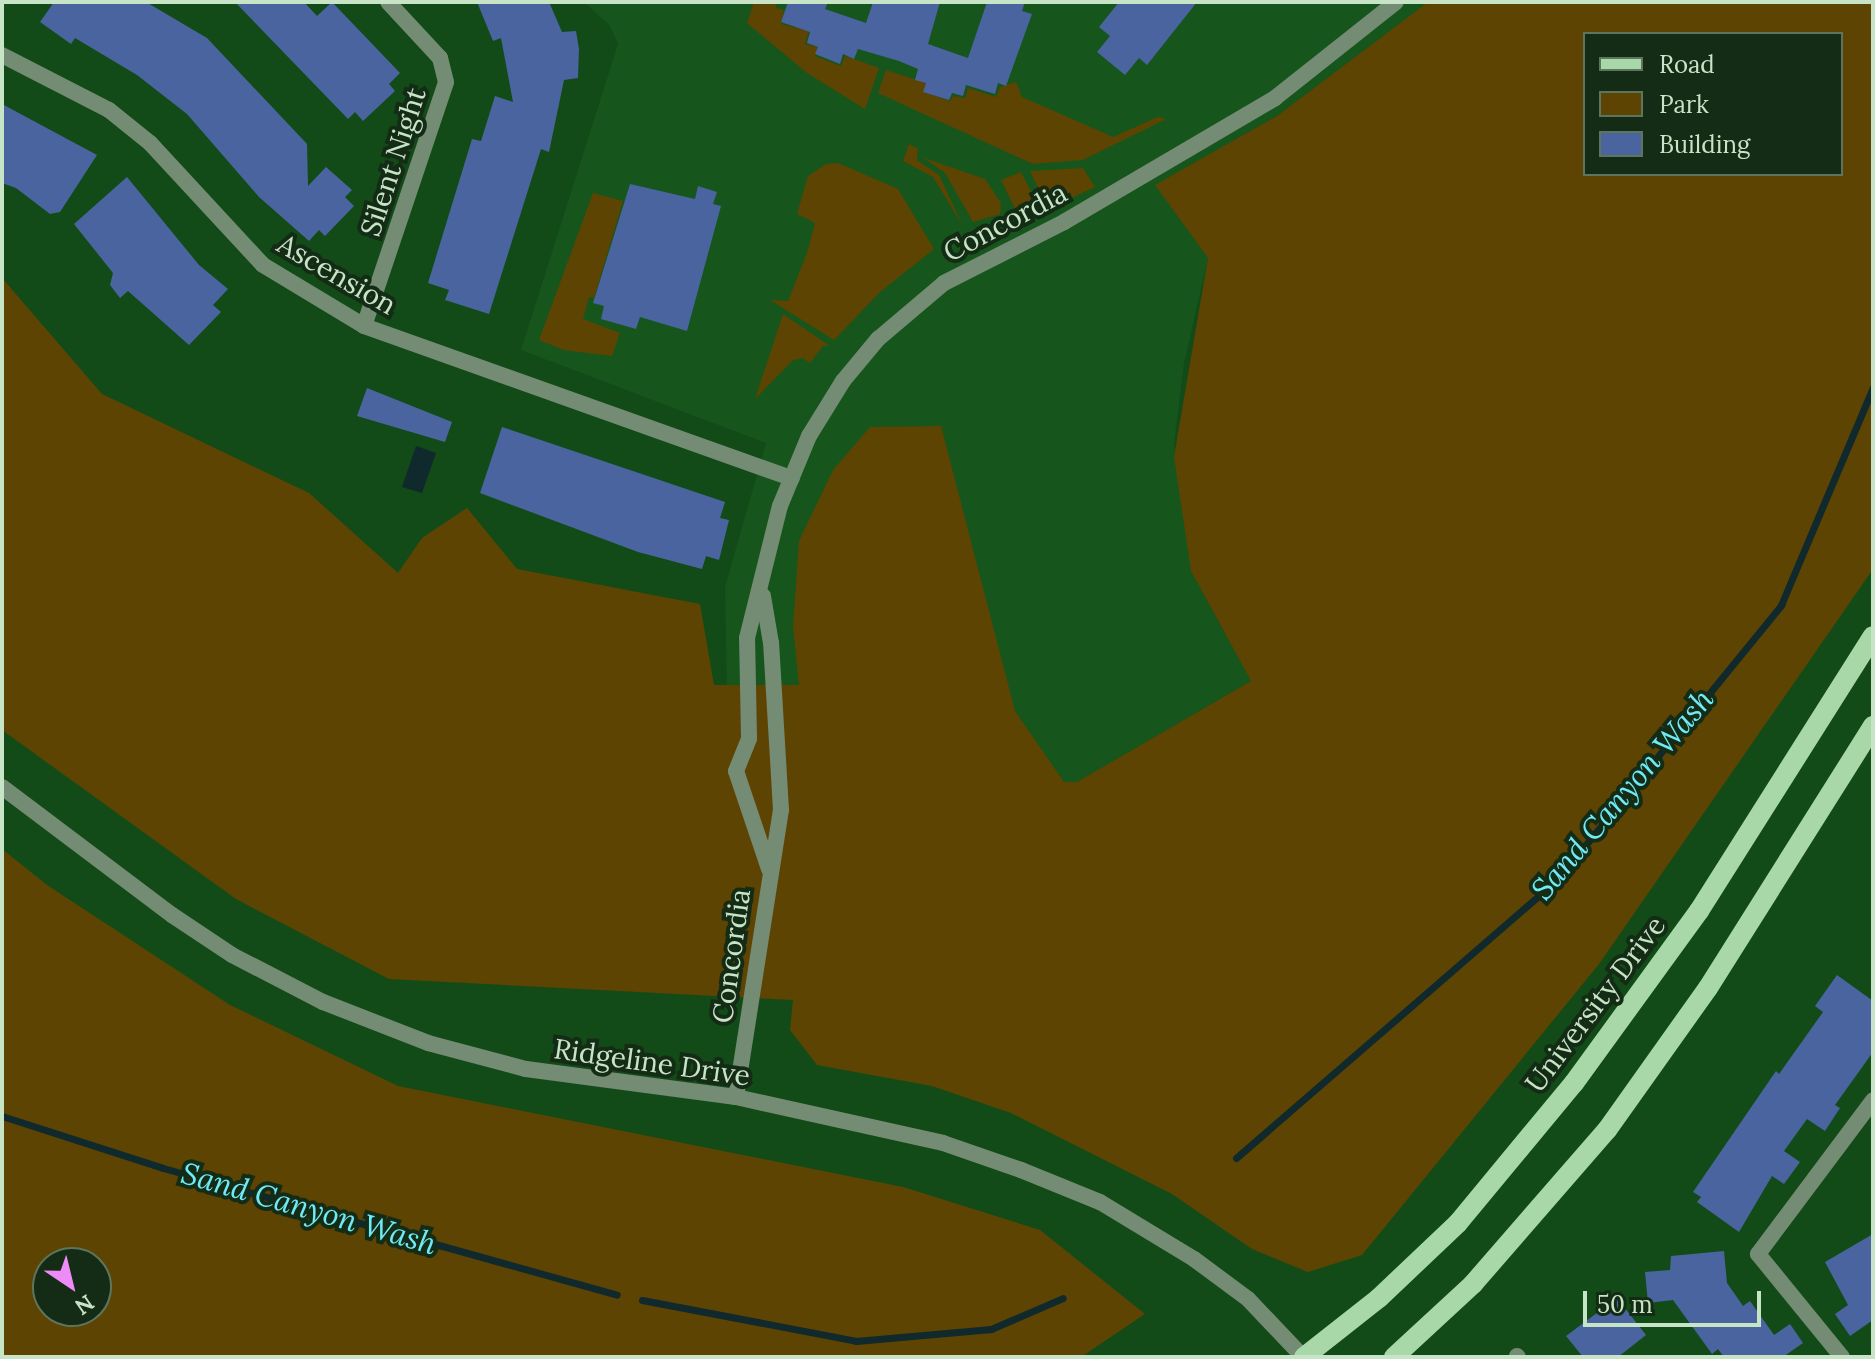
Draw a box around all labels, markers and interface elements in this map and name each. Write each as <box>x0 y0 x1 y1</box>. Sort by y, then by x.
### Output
legend <box>1583 32 1843 176</box>
text: Road <box>1659 49 1715 80</box>
street label: Silent Night <box>353 84 433 240</box>
text: Park <box>1659 89 1709 120</box>
text: Building <box>1659 129 1750 160</box>
street label: Concordia <box>937 175 1073 269</box>
street label: Ascension <box>272 227 402 321</box>
water label: Sand Canyon Wash <box>1523 681 1721 907</box>
street label: Concordia <box>705 887 757 1025</box>
street label: University Drive <box>1518 909 1672 1099</box>
street label: Ridgeline Drive <box>552 1032 752 1092</box>
water label: Sand Canyon Wash <box>177 1154 441 1262</box>
north arrow <box>32 1247 112 1327</box>
scale bar <box>1587 1275 1765 1325</box>
text: N <box>70 1289 100 1321</box>
text: 50 m <box>1597 1289 1653 1320</box>

